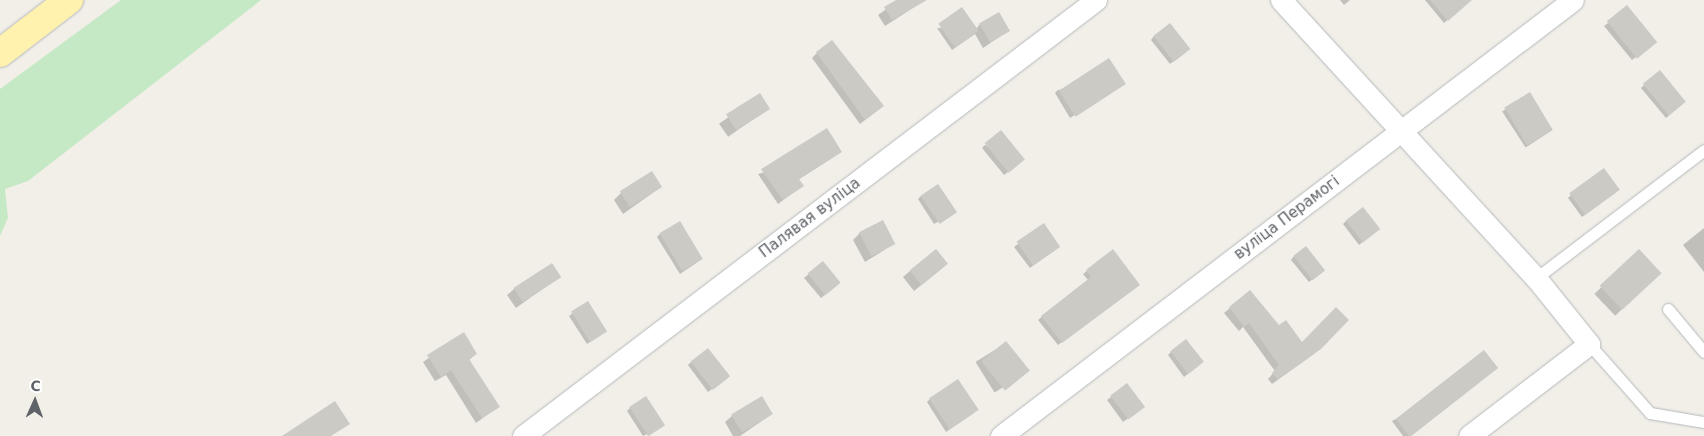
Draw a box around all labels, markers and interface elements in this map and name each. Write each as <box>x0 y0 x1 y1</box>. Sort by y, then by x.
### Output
street label: вуліца Перамогі <box>1231 172 1343 264</box>
street label: Палявая вуліца <box>756 174 864 262</box>
north arrow <box>10 376 60 426</box>
text: С <box>30 378 41 394</box>

